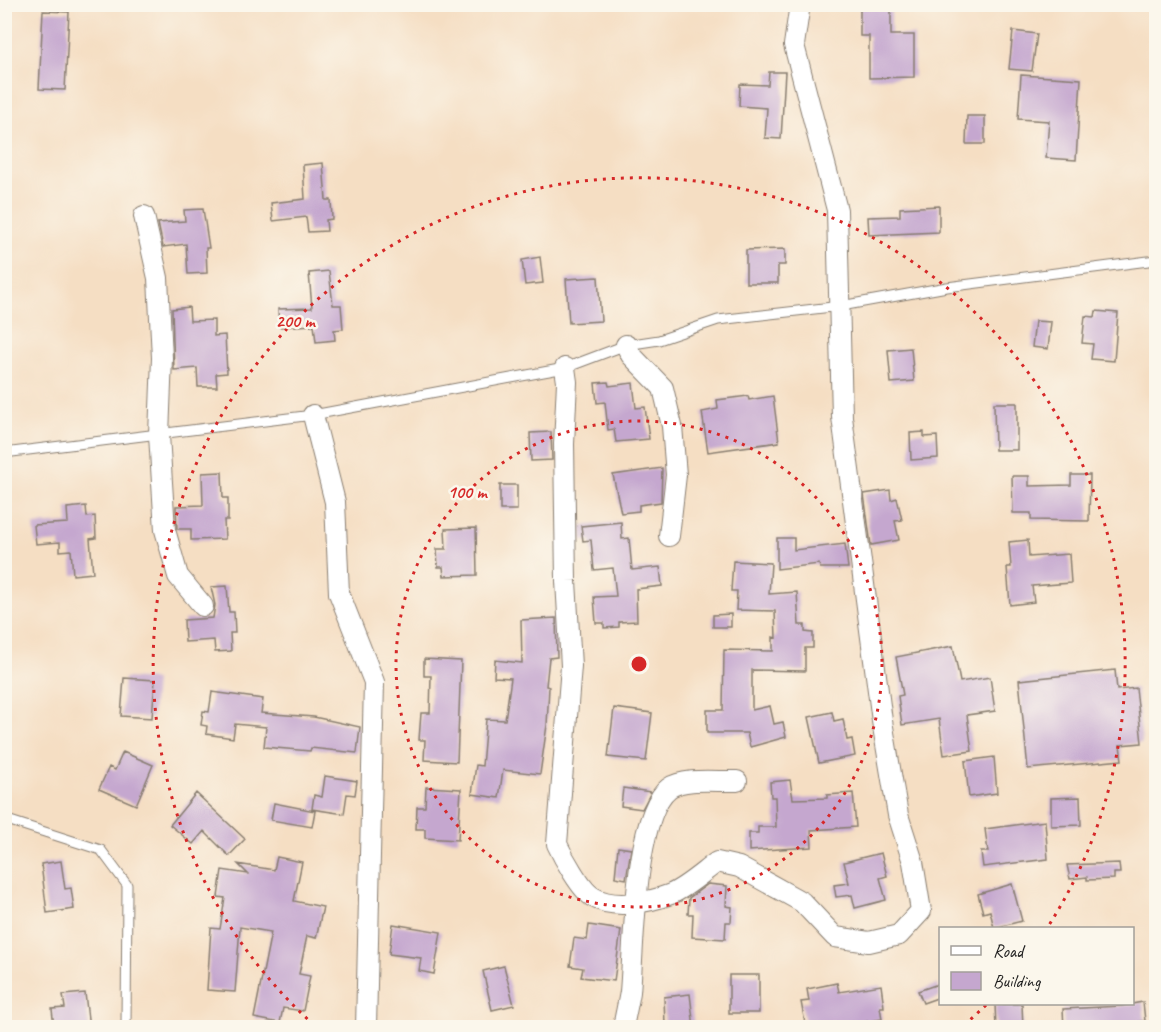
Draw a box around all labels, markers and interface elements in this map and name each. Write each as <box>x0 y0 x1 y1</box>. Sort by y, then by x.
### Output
text: 200 m <box>276 310 316 332</box>
text: 100 m <box>448 481 488 503</box>
centre of rings <box>629 654 649 674</box>
legend <box>939 927 1134 1005</box>
text: Road <box>993 940 1026 962</box>
text: Building <box>993 970 1042 992</box>

